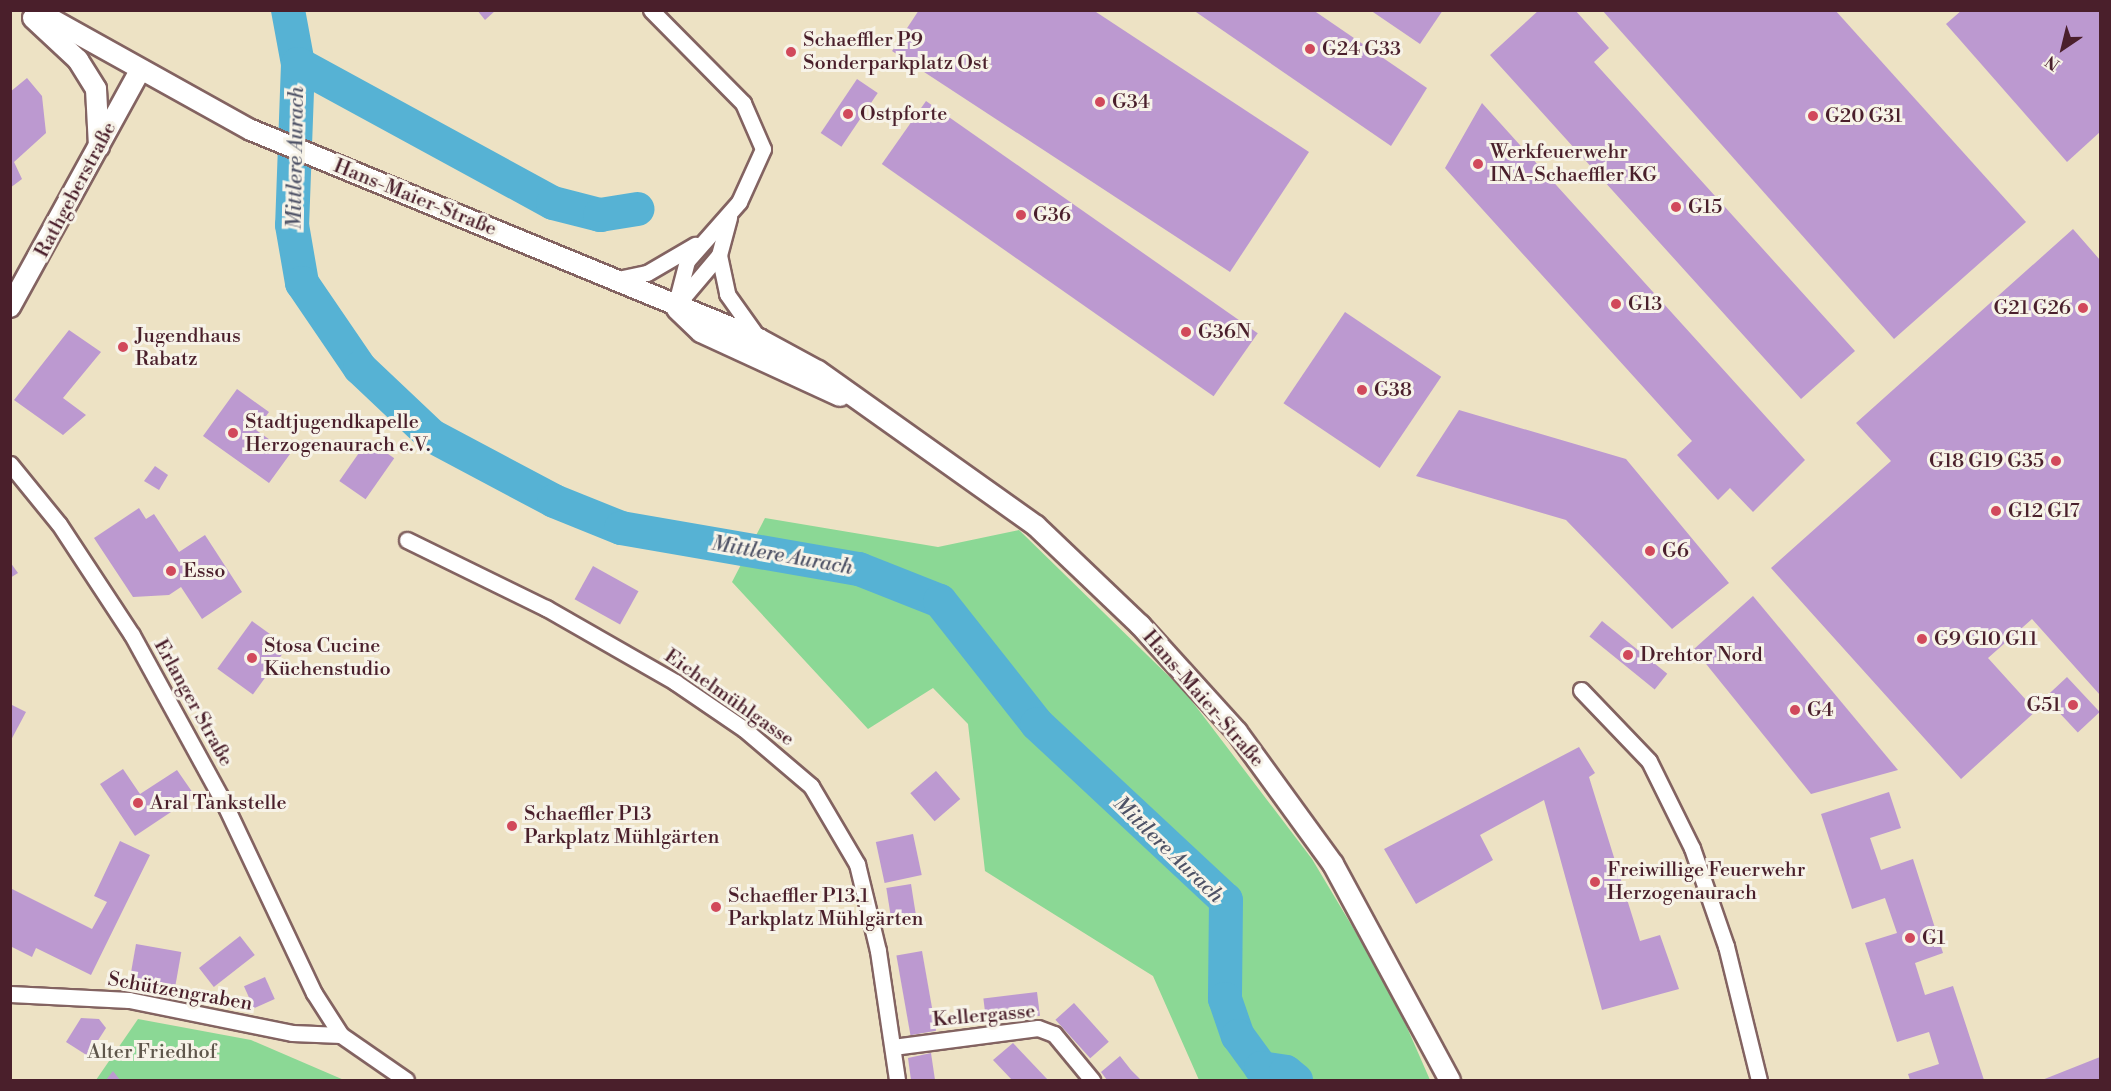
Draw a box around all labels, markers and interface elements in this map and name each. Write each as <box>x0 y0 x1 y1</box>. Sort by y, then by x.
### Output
north arrow <box>2033 18 2093 78</box>
place label: Schaeffler P9 Sonderparkplatz Ost <box>803 28 989 75</box>
place label: G24 G33 <box>1322 37 1401 61</box>
marker: G24 G33 <box>1303 42 1317 56</box>
marker: Schaeffler P9 Sonderparkplatz Ost <box>784 45 798 59</box>
text: N <box>2042 51 2064 75</box>
water label: Mittlere Aurach <box>282 86 310 230</box>
place label: G34 <box>1112 90 1150 114</box>
marker: G34 <box>1093 95 1107 109</box>
place label: Ostpforte <box>860 102 947 126</box>
place label: G20 G31 <box>1825 104 1902 128</box>
marker: Ostpforte <box>841 107 855 121</box>
marker: G20 G31 <box>1806 109 1820 123</box>
street label: Rathgeberstraße <box>30 118 122 262</box>
place label: Werkfeuerwehr INA-Schaeffler KG <box>1490 140 1657 187</box>
street label: Hans-Maier-Straße <box>330 154 500 242</box>
marker: Werkfeuerwehr INA-Schaeffler KG <box>1471 157 1485 171</box>
place label: G15 <box>1688 195 1722 219</box>
marker: G15 <box>1669 200 1683 214</box>
place label: G36 <box>1033 203 1071 227</box>
marker: G36 <box>1014 208 1028 222</box>
place label: G13 <box>1628 292 1662 316</box>
place label: G21 G26 <box>1994 296 2071 320</box>
marker: G13 <box>1609 297 1623 311</box>
marker: G21 G26 <box>2076 301 2090 315</box>
place label: G36N <box>1198 320 1251 344</box>
place label: Jugendhaus Rabatz <box>135 324 241 371</box>
marker: G36N <box>1179 325 1193 339</box>
marker: Jugendhaus Rabatz <box>116 340 130 354</box>
place label: G38 <box>1374 378 1412 402</box>
marker: G38 <box>1355 383 1369 397</box>
place label: Stadtjugendkapelle Herzogenaurach e.V. <box>245 410 431 457</box>
marker: Stadtjugendkapelle Herzogenaurach e.V. <box>226 426 240 440</box>
place label: G18 G19 G35 <box>1929 449 2044 473</box>
marker: G18 G19 G35 <box>2049 454 2063 468</box>
place label: G12 G17 <box>2008 499 2080 523</box>
marker: G12 G17 <box>1989 504 2003 518</box>
water label: Mittlere Aurach <box>709 531 855 581</box>
place label: G6 <box>1662 539 1689 563</box>
marker: G6 <box>1643 544 1657 558</box>
place label: Esso <box>183 559 226 583</box>
marker: Esso <box>164 564 178 578</box>
street label: Hans-Maier-Straße <box>1137 626 1269 772</box>
place label: G9 G10 G11 <box>1934 627 2038 651</box>
marker: G9 G10 G11 <box>1915 632 1929 646</box>
place label: Stosa Cucine Küchenstudio <box>264 634 391 681</box>
street label: Erlanger Straße <box>148 635 238 771</box>
place label: Drehtor Nord <box>1640 643 1763 667</box>
street label: Eichelmühlgasse <box>659 644 799 752</box>
marker: Drehtor Nord <box>1621 648 1635 662</box>
marker: Stosa Cucine Küchenstudio <box>245 651 259 665</box>
place label: G51 <box>2027 693 2061 717</box>
place label: G4 <box>1807 698 1834 722</box>
marker: G51 <box>2066 698 2080 712</box>
marker: G4 <box>1788 703 1802 717</box>
place label: Aral Tankstelle <box>150 791 286 815</box>
water label: Mittlere Aurach <box>1108 791 1228 909</box>
marker: Aral Tankstelle <box>131 796 145 810</box>
place label: Schaeffler P13 Parkplatz Mühlgärten <box>524 802 720 849</box>
marker: Schaeffler P13 Parkplatz Mühlgärten <box>505 819 519 833</box>
place label: Freiwillige Feuerwehr Herzogenaurach <box>1607 858 1805 905</box>
marker: Freiwillige Feuerwehr Herzogenaurach <box>1588 875 1602 889</box>
place label: Schaeffler P13.1 Parkplatz Mühlgärten <box>728 884 924 931</box>
marker: Schaeffler P13.1 Parkplatz Mühlgärten <box>709 900 723 914</box>
place label: G1 <box>1922 926 1945 950</box>
marker: G1 <box>1903 931 1917 945</box>
street label: Schützengraben <box>106 967 254 1017</box>
street label: Kellergasse <box>932 1000 1036 1032</box>
park label: Alter Friedhof <box>87 1040 217 1064</box>

